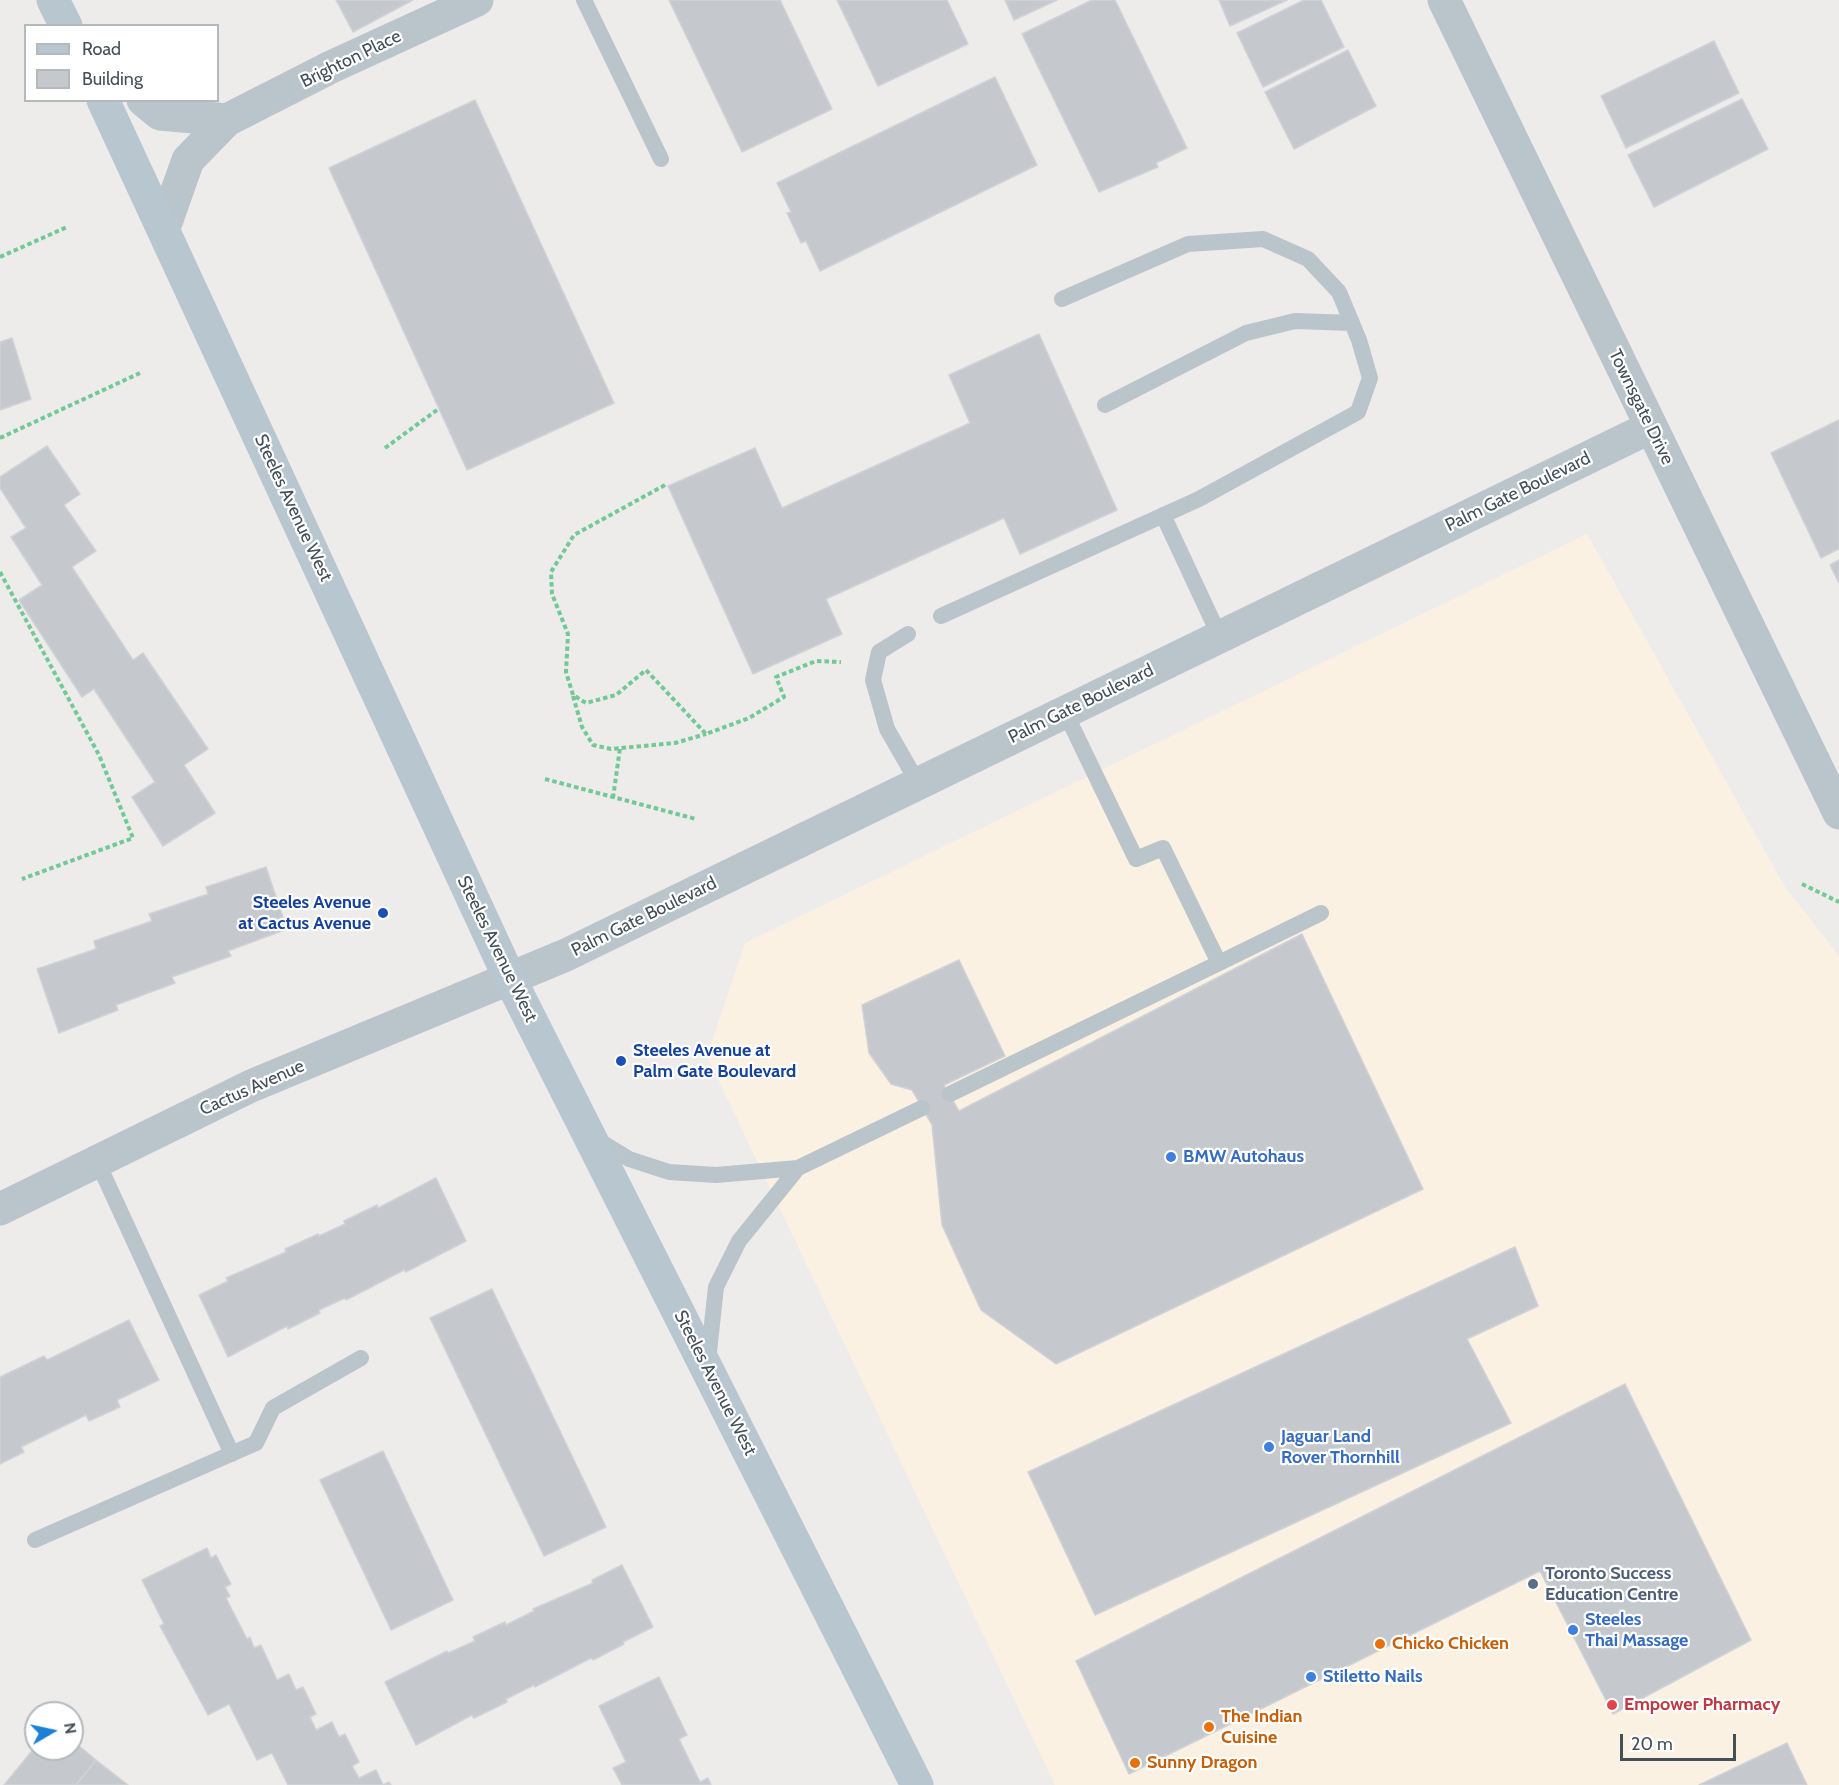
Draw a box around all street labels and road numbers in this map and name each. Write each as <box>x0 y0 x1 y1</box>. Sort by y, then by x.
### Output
street label: Brighton Place <box>297 25 405 93</box>
street label: Townsgate Drive <box>1604 346 1678 468</box>
street label: Steeles Avenue West <box>249 431 337 585</box>
street label: Palm Gate Boulevard <box>1442 447 1594 537</box>
street label: Palm Gate Boulevard <box>1005 659 1157 749</box>
street label: Steeles Avenue West <box>452 872 542 1026</box>
street label: Palm Gate Boulevard <box>568 872 720 962</box>
street label: Cactus Avenue <box>196 1055 308 1121</box>
street label: Steeles Avenue West <box>669 1307 761 1459</box>

